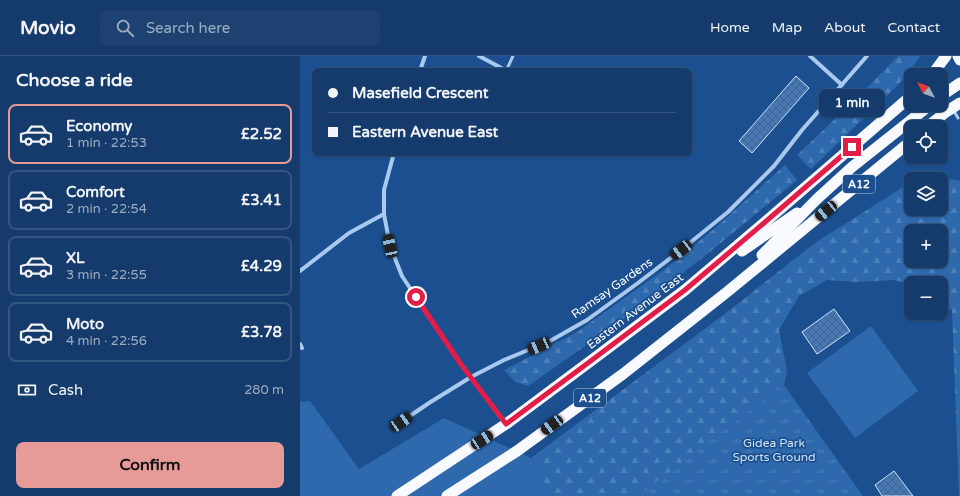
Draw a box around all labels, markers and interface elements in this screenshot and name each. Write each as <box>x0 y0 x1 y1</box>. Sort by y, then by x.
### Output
search box <box>100 10 380 46</box>
text: Movio <box>20 17 76 39</box>
icon: search <box>114 17 136 39</box>
text: Search here <box>146 19 230 37</box>
text: Home <box>710 19 750 36</box>
text: Map <box>772 19 802 36</box>
text: About <box>824 19 866 36</box>
text: Contact <box>888 19 940 36</box>
north arrow <box>904 68 948 112</box>
map controls <box>904 68 948 320</box>
text: Choose a ride <box>16 69 133 91</box>
text: Masefield Crescent <box>352 84 488 102</box>
callout: 1 min <box>819 89 885 117</box>
text: 1 min <box>835 95 869 111</box>
icon: car <box>18 116 54 152</box>
text: Economy <box>66 117 132 135</box>
button: locate <box>904 120 948 164</box>
text: Eastern Avenue East <box>352 123 498 141</box>
text: £2.52 <box>241 125 282 143</box>
text: 1 min · 22:53 <box>66 135 147 151</box>
route end <box>843 138 861 156</box>
button: layers <box>904 172 948 216</box>
road number: A12 <box>843 175 875 193</box>
icon: car <box>18 182 54 218</box>
text: Comfort <box>66 183 125 201</box>
text: £3.41 <box>241 191 282 209</box>
car <box>813 199 839 223</box>
text: 2 min · 22:54 <box>66 201 147 217</box>
button: + <box>904 224 948 268</box>
car <box>382 233 398 259</box>
car <box>668 238 694 262</box>
icon: car <box>18 248 54 284</box>
text: XL <box>66 249 85 267</box>
street label: Ramsay Gardens <box>569 255 656 321</box>
text: £4.29 <box>241 257 282 275</box>
text: 3 min · 22:55 <box>66 267 147 283</box>
street label: Eastern Avenue East <box>584 270 686 352</box>
button: − <box>904 276 948 320</box>
route start <box>407 288 425 306</box>
icon: car <box>18 314 54 350</box>
text: Moto <box>66 315 104 333</box>
text: £3.78 <box>241 323 282 341</box>
text: 4 min · 22:56 <box>66 333 147 349</box>
car <box>526 336 552 356</box>
icon: cash <box>16 379 38 401</box>
text: Cash <box>48 381 83 399</box>
text: 280 m <box>244 382 284 398</box>
road number: A12 <box>574 389 606 407</box>
car <box>388 410 414 434</box>
car <box>539 413 565 437</box>
car <box>469 428 495 452</box>
park label: Gidea Park Sports Ground <box>732 436 816 464</box>
button: Confirm <box>16 442 284 488</box>

